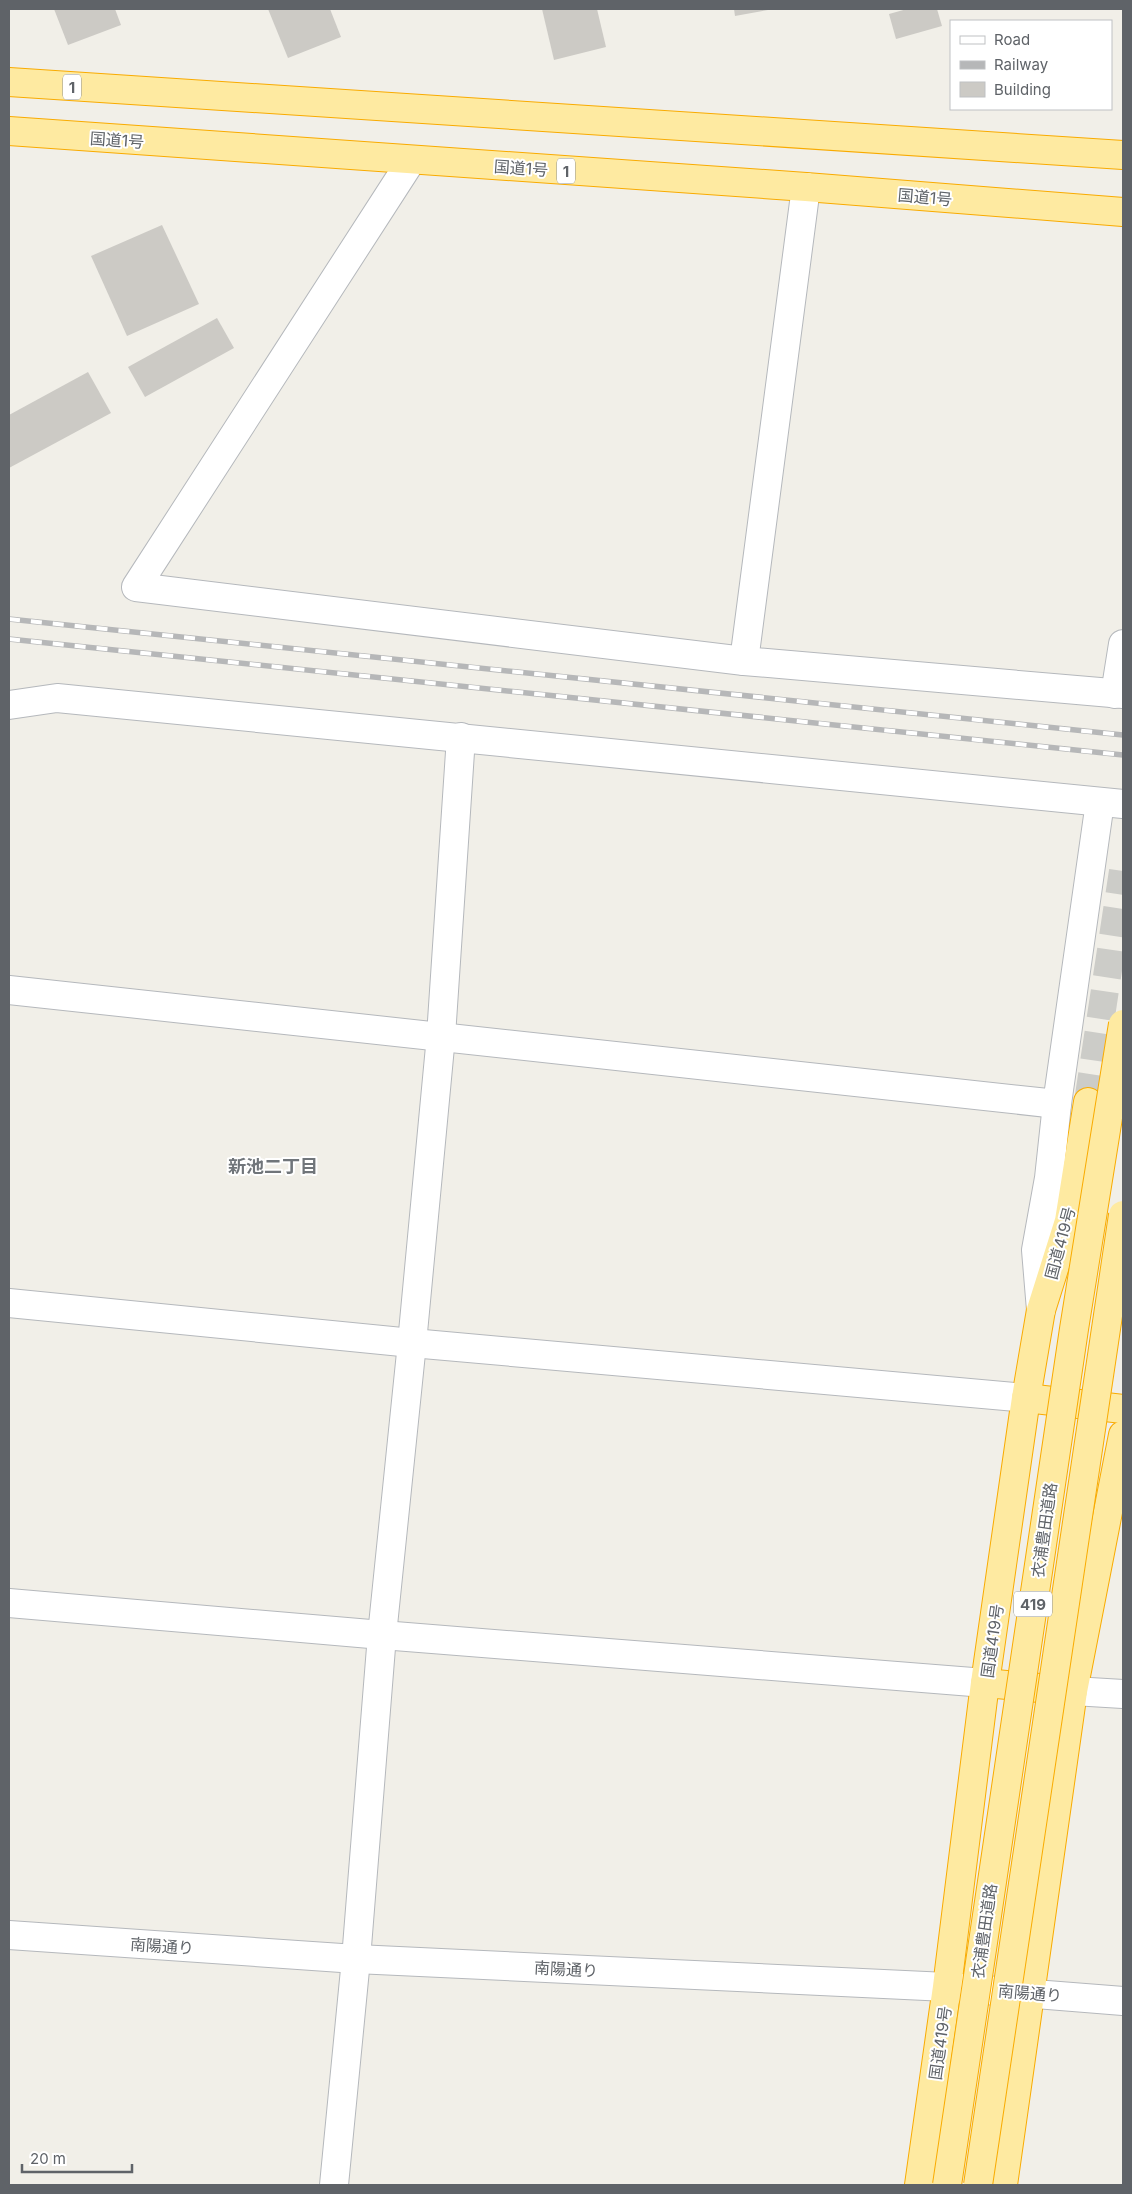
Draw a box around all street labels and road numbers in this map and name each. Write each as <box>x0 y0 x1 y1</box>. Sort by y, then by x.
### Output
road number: 1 <box>63 74 81 100</box>
street label: 国道1号 <box>89 128 145 152</box>
street label: 国道1号 <box>493 156 549 180</box>
road number: 1 <box>557 158 575 184</box>
street label: 国道1号 <box>897 185 953 209</box>
street label: 国道419号 <box>1041 1204 1079 1282</box>
street label: 衣浦豊田道路 <box>1027 1481 1061 1579</box>
road number: 419 <box>1014 1592 1052 1616</box>
street label: 国道419号 <box>977 1603 1007 1679</box>
street label: 衣浦豊田道路 <box>967 1882 1001 1980</box>
street label: 南陽通り <box>129 1934 195 1958</box>
street label: 南陽通り <box>534 1957 598 1981</box>
street label: 南陽通り <box>997 1980 1063 2006</box>
street label: 国道419号 <box>925 2005 955 2081</box>

